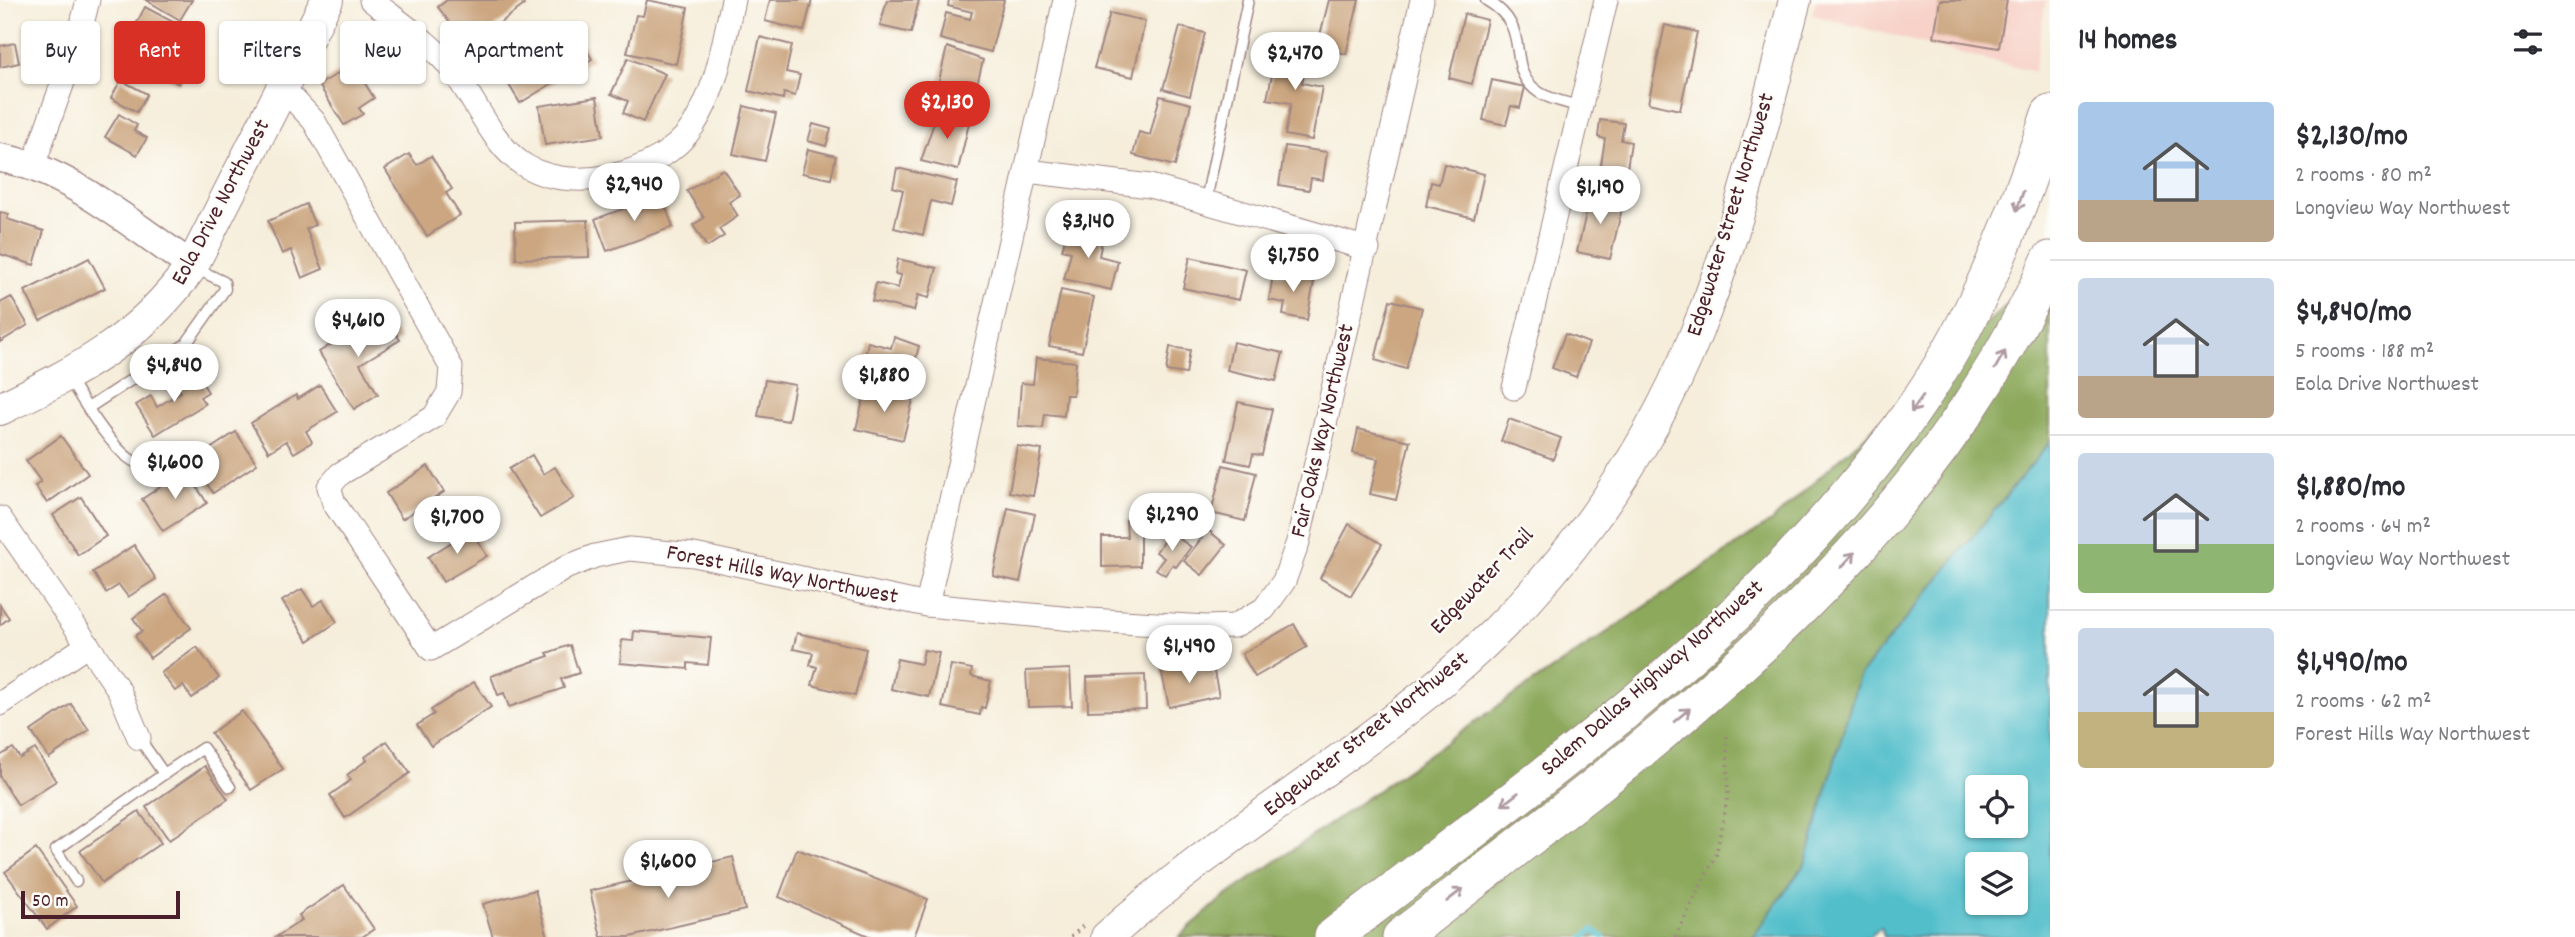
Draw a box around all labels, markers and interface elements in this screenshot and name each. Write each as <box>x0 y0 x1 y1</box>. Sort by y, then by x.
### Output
chip: Buy <box>21 21 100 84</box>
chip: Rent <box>114 21 205 84</box>
chip: Filters <box>219 21 326 84</box>
chip: New <box>340 21 426 84</box>
chip: Apartment <box>440 21 588 84</box>
text: 14 homes <box>2078 21 2177 64</box>
icon: filters <box>2509 23 2547 61</box>
pin: $2,470 <box>1238 32 1352 92</box>
text: $2,470 <box>1267 38 1323 71</box>
pin: $2,130 <box>890 82 1004 141</box>
text: $2,130 <box>920 87 974 120</box>
street label: Edgewater Street Northwest <box>1679 89 1785 341</box>
street label: Eola Drive Northwest <box>164 114 280 292</box>
text: $2,130/mo <box>2295 117 2408 160</box>
icon: home <box>2134 130 2218 214</box>
text: 2 rooms · 80 m² <box>2295 160 2432 193</box>
pin: $2,940 <box>577 164 691 223</box>
pin: $1,190 <box>1543 166 1657 226</box>
text: $2,940 <box>605 169 663 202</box>
text: $1,190 <box>1575 172 1625 205</box>
one-way arrow <box>2013 190 2025 212</box>
text: Longview Way Northwest <box>2295 193 2510 226</box>
pin: $3,140 <box>1031 201 1145 260</box>
text: $3,140 <box>1061 206 1115 239</box>
pin: $1,750 <box>1236 234 1350 294</box>
text: $1,750 <box>1266 240 1320 273</box>
text: $4,840/mo <box>2295 293 2412 336</box>
pin: $4,610 <box>301 300 415 359</box>
text: $4,610 <box>331 305 385 338</box>
icon: home <box>2134 306 2218 390</box>
street label: Fair Oaks Way Northwest <box>1283 321 1365 541</box>
text: 5 rooms · 188 m² <box>2295 336 2434 369</box>
pin: $4,840 <box>117 344 231 404</box>
text: $4,840 <box>146 350 202 383</box>
one-way arrow <box>1993 350 2007 370</box>
pin: $1,880 <box>827 354 941 414</box>
text: $1,880 <box>858 360 910 393</box>
text: Eola Drive Northwest <box>2295 369 2479 402</box>
one-way arrow <box>1910 394 1925 413</box>
pin: $1,600 <box>118 442 232 501</box>
text: $1,600 <box>146 447 204 480</box>
text: $1,880/mo <box>2295 468 2405 511</box>
icon: home <box>2134 481 2218 565</box>
pin: $1,290 <box>1115 494 1229 553</box>
pin: $1,700 <box>400 496 514 556</box>
text: $1,290 <box>1145 499 1199 532</box>
text: $1,700 <box>430 502 484 535</box>
text: 2 rooms · 64 m² <box>2295 511 2431 544</box>
street label: Edgewater Trail <box>1423 521 1543 643</box>
street label: Forest Hills Way Northwest <box>663 537 901 615</box>
text: Longview Way Northwest <box>2295 544 2510 577</box>
one-way arrow <box>1840 551 1856 569</box>
street label: Salem Dallas Highway Northwest <box>1534 573 1772 785</box>
pin: $1,490 <box>1132 626 1246 685</box>
text: $1,490 <box>1162 631 1216 664</box>
text: $1,490/mo <box>2295 643 2408 686</box>
street label: Edgewater Street Northwest <box>1257 644 1477 826</box>
icon: home <box>2134 656 2218 740</box>
text: 2 rooms · 62 m² <box>2295 686 2431 719</box>
one-way arrow <box>1673 707 1691 723</box>
text: Forest Hills Way Northwest <box>2295 719 2530 752</box>
map controls <box>1965 775 2028 915</box>
button: locate <box>1965 775 2028 838</box>
one-way arrow <box>1501 792 1520 807</box>
pin: $1,600 <box>611 841 725 900</box>
text: $1,600 <box>639 846 697 879</box>
button: layers <box>1965 852 2028 915</box>
scale bar <box>21 888 180 920</box>
one-way arrow <box>1445 888 1463 903</box>
text: 50 m <box>32 889 69 916</box>

